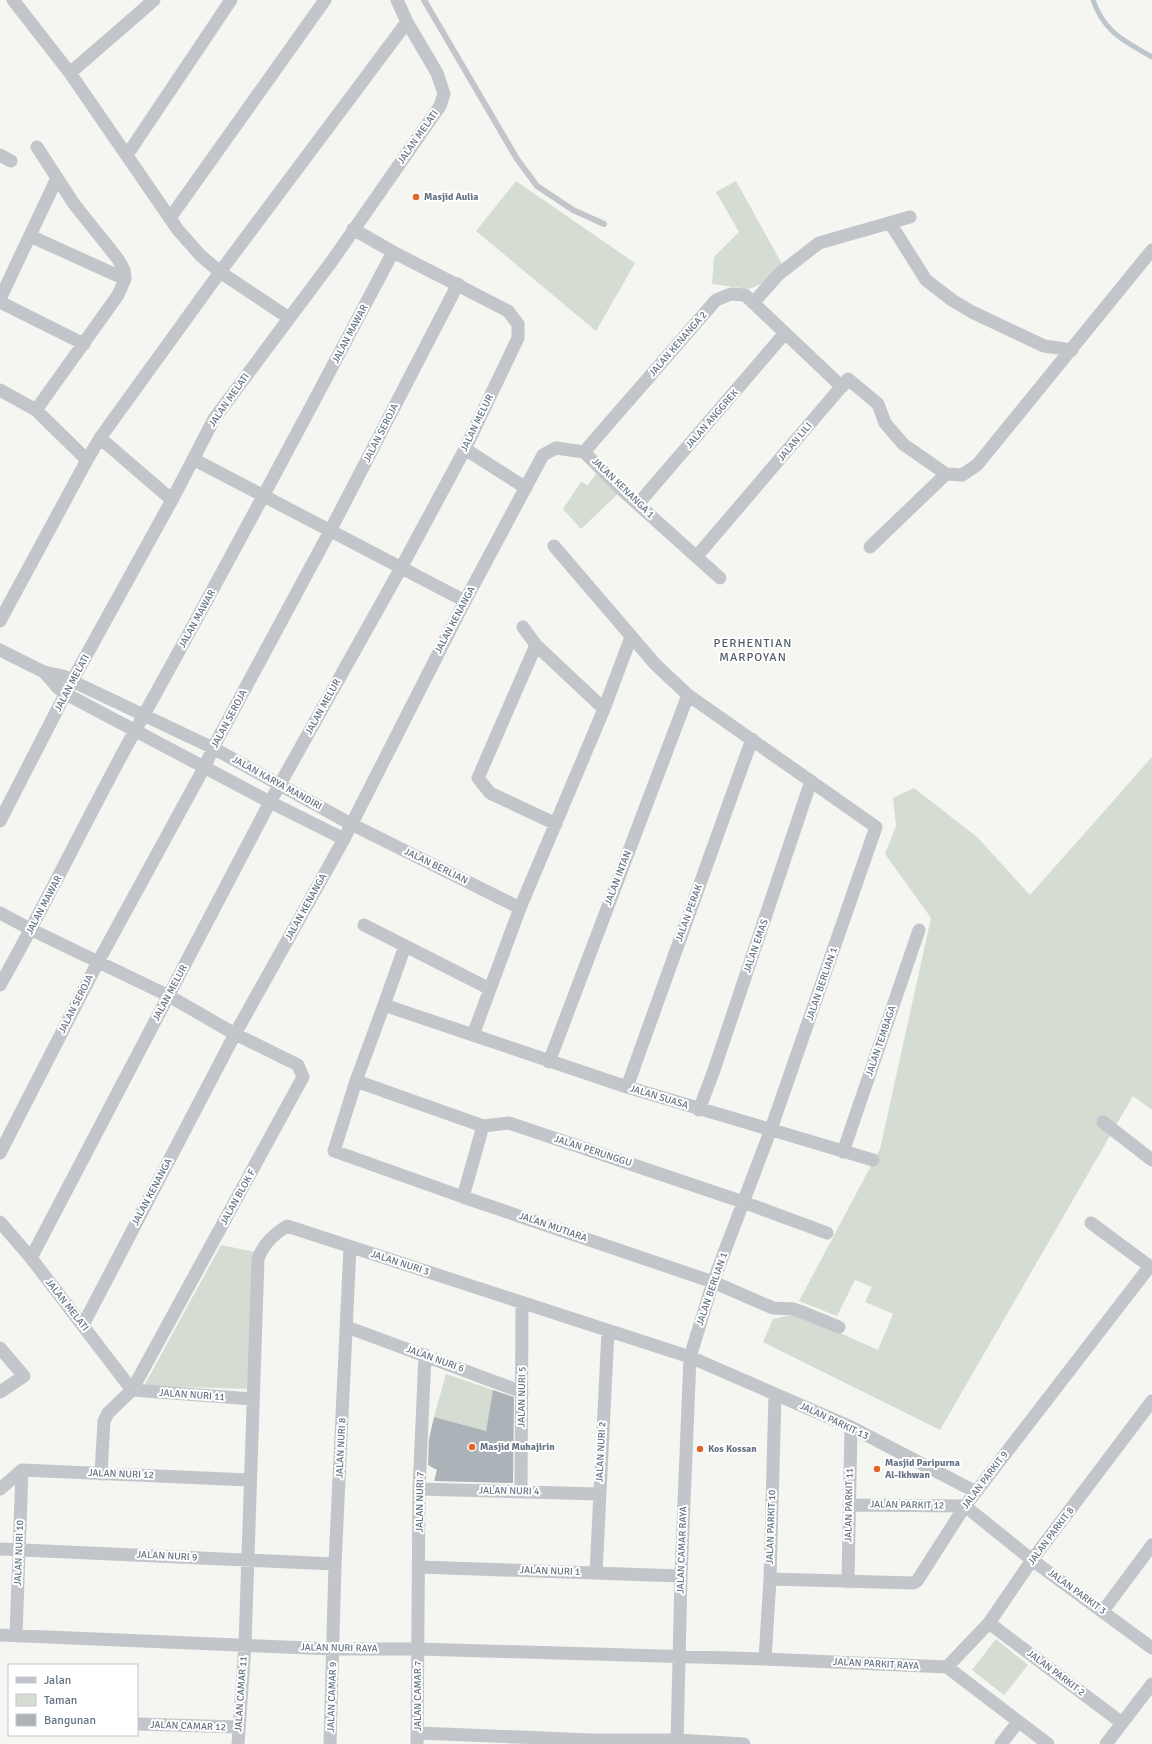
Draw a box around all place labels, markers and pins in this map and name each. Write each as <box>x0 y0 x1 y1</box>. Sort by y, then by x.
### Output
place label: Masjid Aulia <box>424 191 478 203</box>
marker: Masjid Aulia <box>411 192 421 202</box>
place label: Masjid Muhajirin <box>480 1441 555 1453</box>
marker: Masjid Muhajirin <box>467 1442 477 1452</box>
place label: Kos Kossan <box>708 1443 757 1455</box>
marker: Kos Kossan <box>695 1444 705 1454</box>
place label: Masjid Paripurna Al-Ikhwan <box>885 1457 960 1481</box>
marker: Masjid Paripurna Al-Ikhwan <box>872 1464 882 1474</box>

